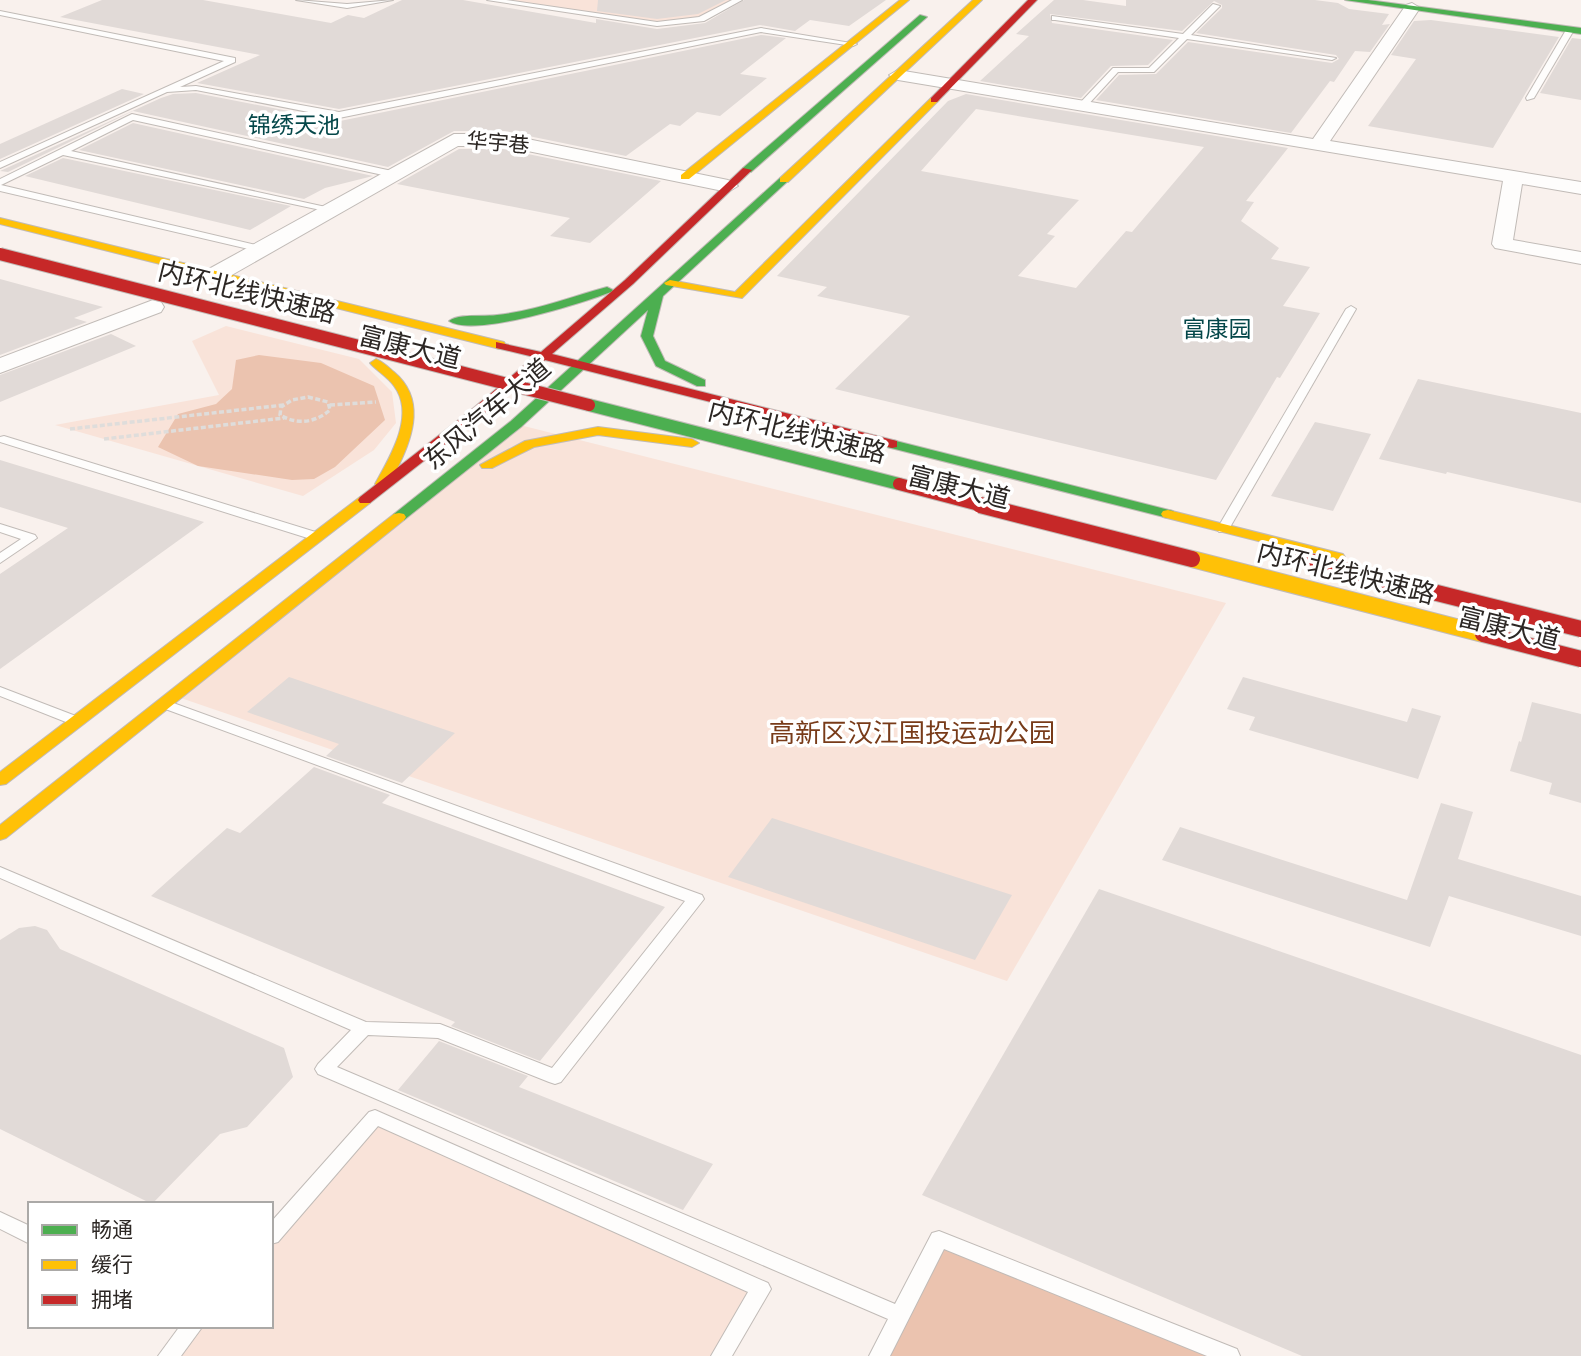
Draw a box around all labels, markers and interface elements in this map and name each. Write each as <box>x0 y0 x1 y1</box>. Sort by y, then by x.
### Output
district label: 锦绣天池 <box>248 111 340 139</box>
street label: 华宇巷 <box>466 127 531 158</box>
street label: 内环北线快速路 <box>155 254 339 330</box>
district label: 富康园 <box>1183 315 1252 343</box>
street label: 富康大道 <box>356 319 464 375</box>
street label: 东风汽车大道 <box>417 352 557 476</box>
street label: 内环北线快速路 <box>705 394 889 470</box>
street label: 富康大道 <box>905 459 1013 515</box>
street label: 内环北线快速路 <box>1254 535 1438 611</box>
street label: 富康大道 <box>1455 600 1563 656</box>
park label: 高新区汉江国投运动公园 <box>769 717 1055 749</box>
legend <box>28 1202 273 1328</box>
text: 畅通 <box>91 1217 133 1242</box>
text: 缓行 <box>91 1252 133 1277</box>
text: 拥堵 <box>91 1287 133 1312</box>

